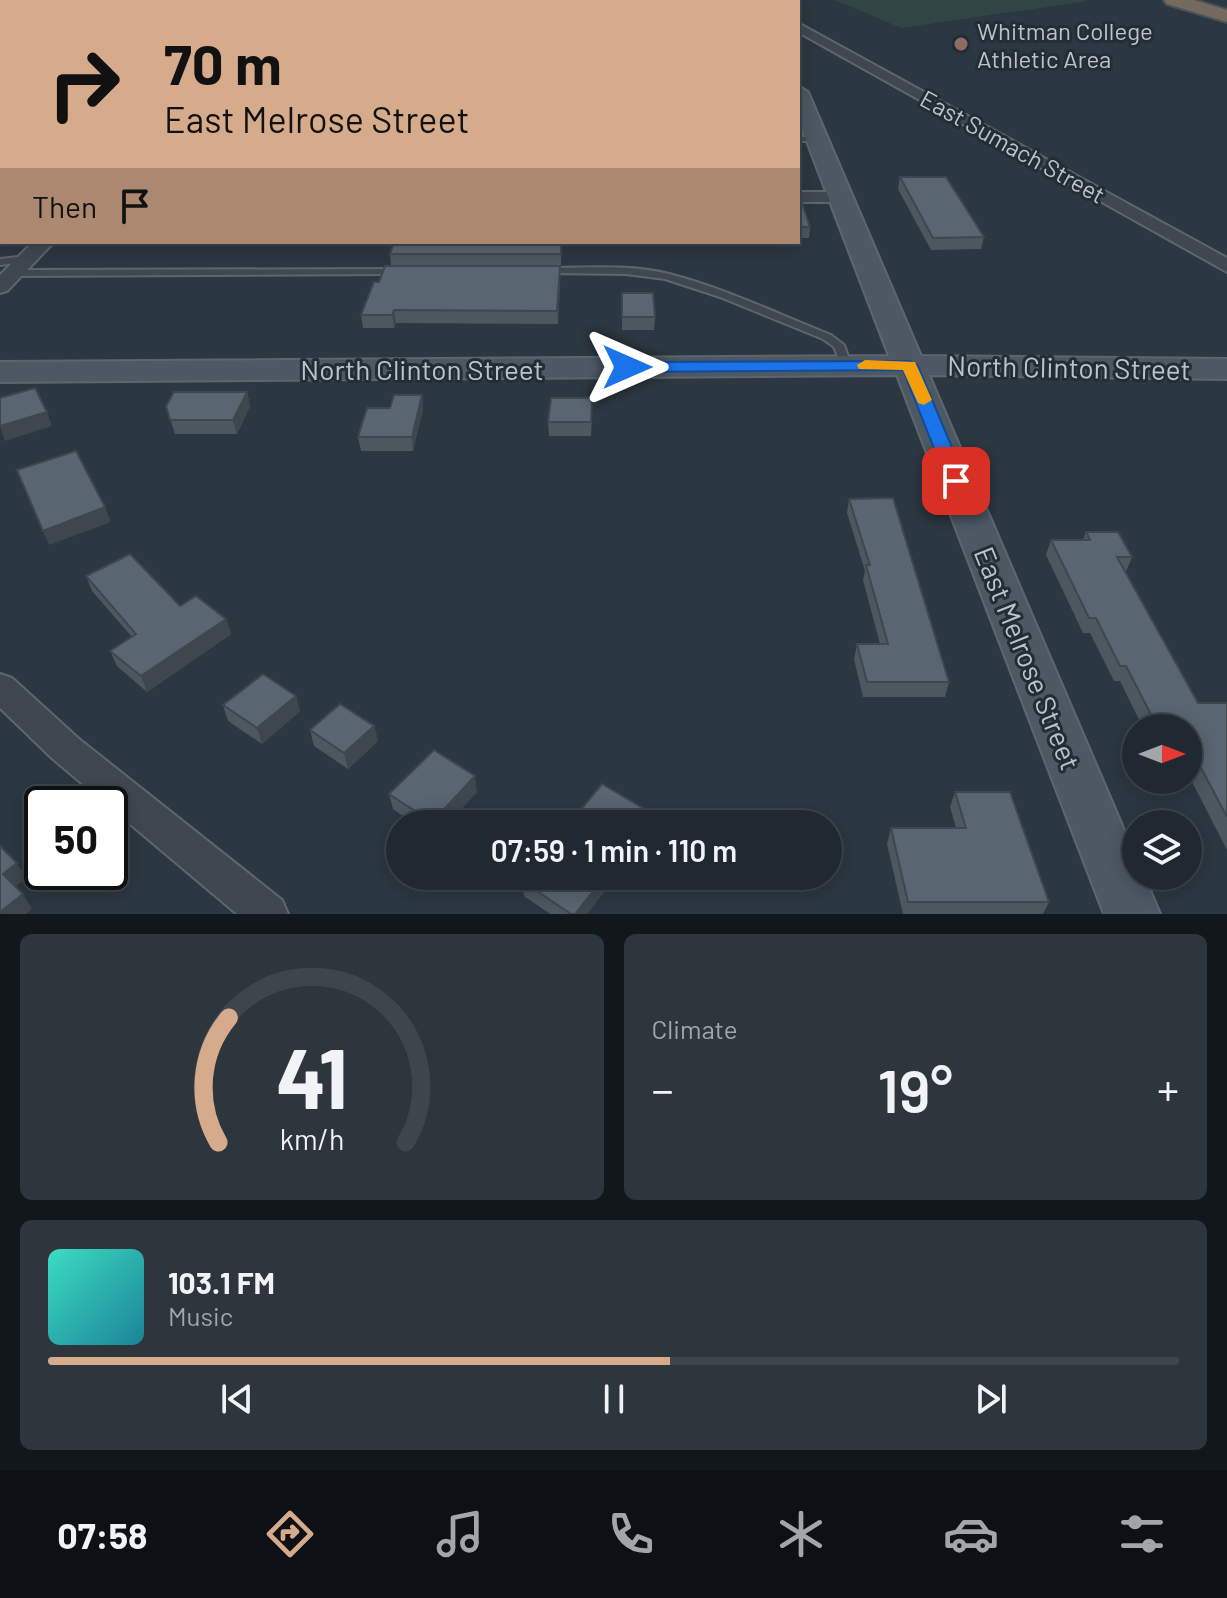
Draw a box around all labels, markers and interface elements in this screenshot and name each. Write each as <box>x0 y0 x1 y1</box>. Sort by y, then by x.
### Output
place label: Whitman College Athletic Area <box>977 16 1153 73</box>
text: 70 m <box>164 29 282 96</box>
icon: right <box>32 32 136 136</box>
marker: Whitman College Athletic Area <box>952 35 970 53</box>
street label: East Sumach Street <box>916 83 1110 209</box>
text: East Melrose Street <box>164 97 470 140</box>
icon: arrive <box>113 184 157 228</box>
text: Then <box>32 188 97 224</box>
position arrow <box>585 325 669 409</box>
street label: North Clinton Street <box>947 348 1191 386</box>
street label: North Clinton Street <box>300 352 544 386</box>
pin <box>922 447 990 515</box>
icon: arrive <box>934 459 978 503</box>
street label: East Melrose Street <box>968 541 1088 775</box>
north arrow <box>1122 714 1202 794</box>
map controls <box>1122 714 1202 890</box>
speed limit sign: 50 <box>24 786 128 890</box>
button: layers <box>1122 810 1202 890</box>
text: 07:59 · 1 min · 110 m <box>491 832 737 868</box>
text: Climate <box>652 1013 738 1044</box>
text: 41 <box>276 1026 348 1126</box>
text: 19° <box>878 1053 953 1125</box>
text: − <box>652 1062 674 1115</box>
text: + <box>1157 1062 1179 1115</box>
text: km/h <box>279 1121 344 1156</box>
text: 103.1 FM <box>168 1264 275 1300</box>
text: Music <box>168 1300 233 1331</box>
icon: previous <box>215 1377 259 1421</box>
icon: pause <box>592 1377 636 1421</box>
icon: next <box>969 1377 1013 1421</box>
icon: directions <box>262 1506 318 1562</box>
icon: music <box>432 1506 488 1562</box>
icon: phone <box>603 1506 659 1562</box>
icon: climate <box>773 1506 829 1562</box>
icon: car <box>943 1506 999 1562</box>
icon: filters <box>1114 1506 1170 1562</box>
text: 07:58 <box>57 1513 148 1556</box>

